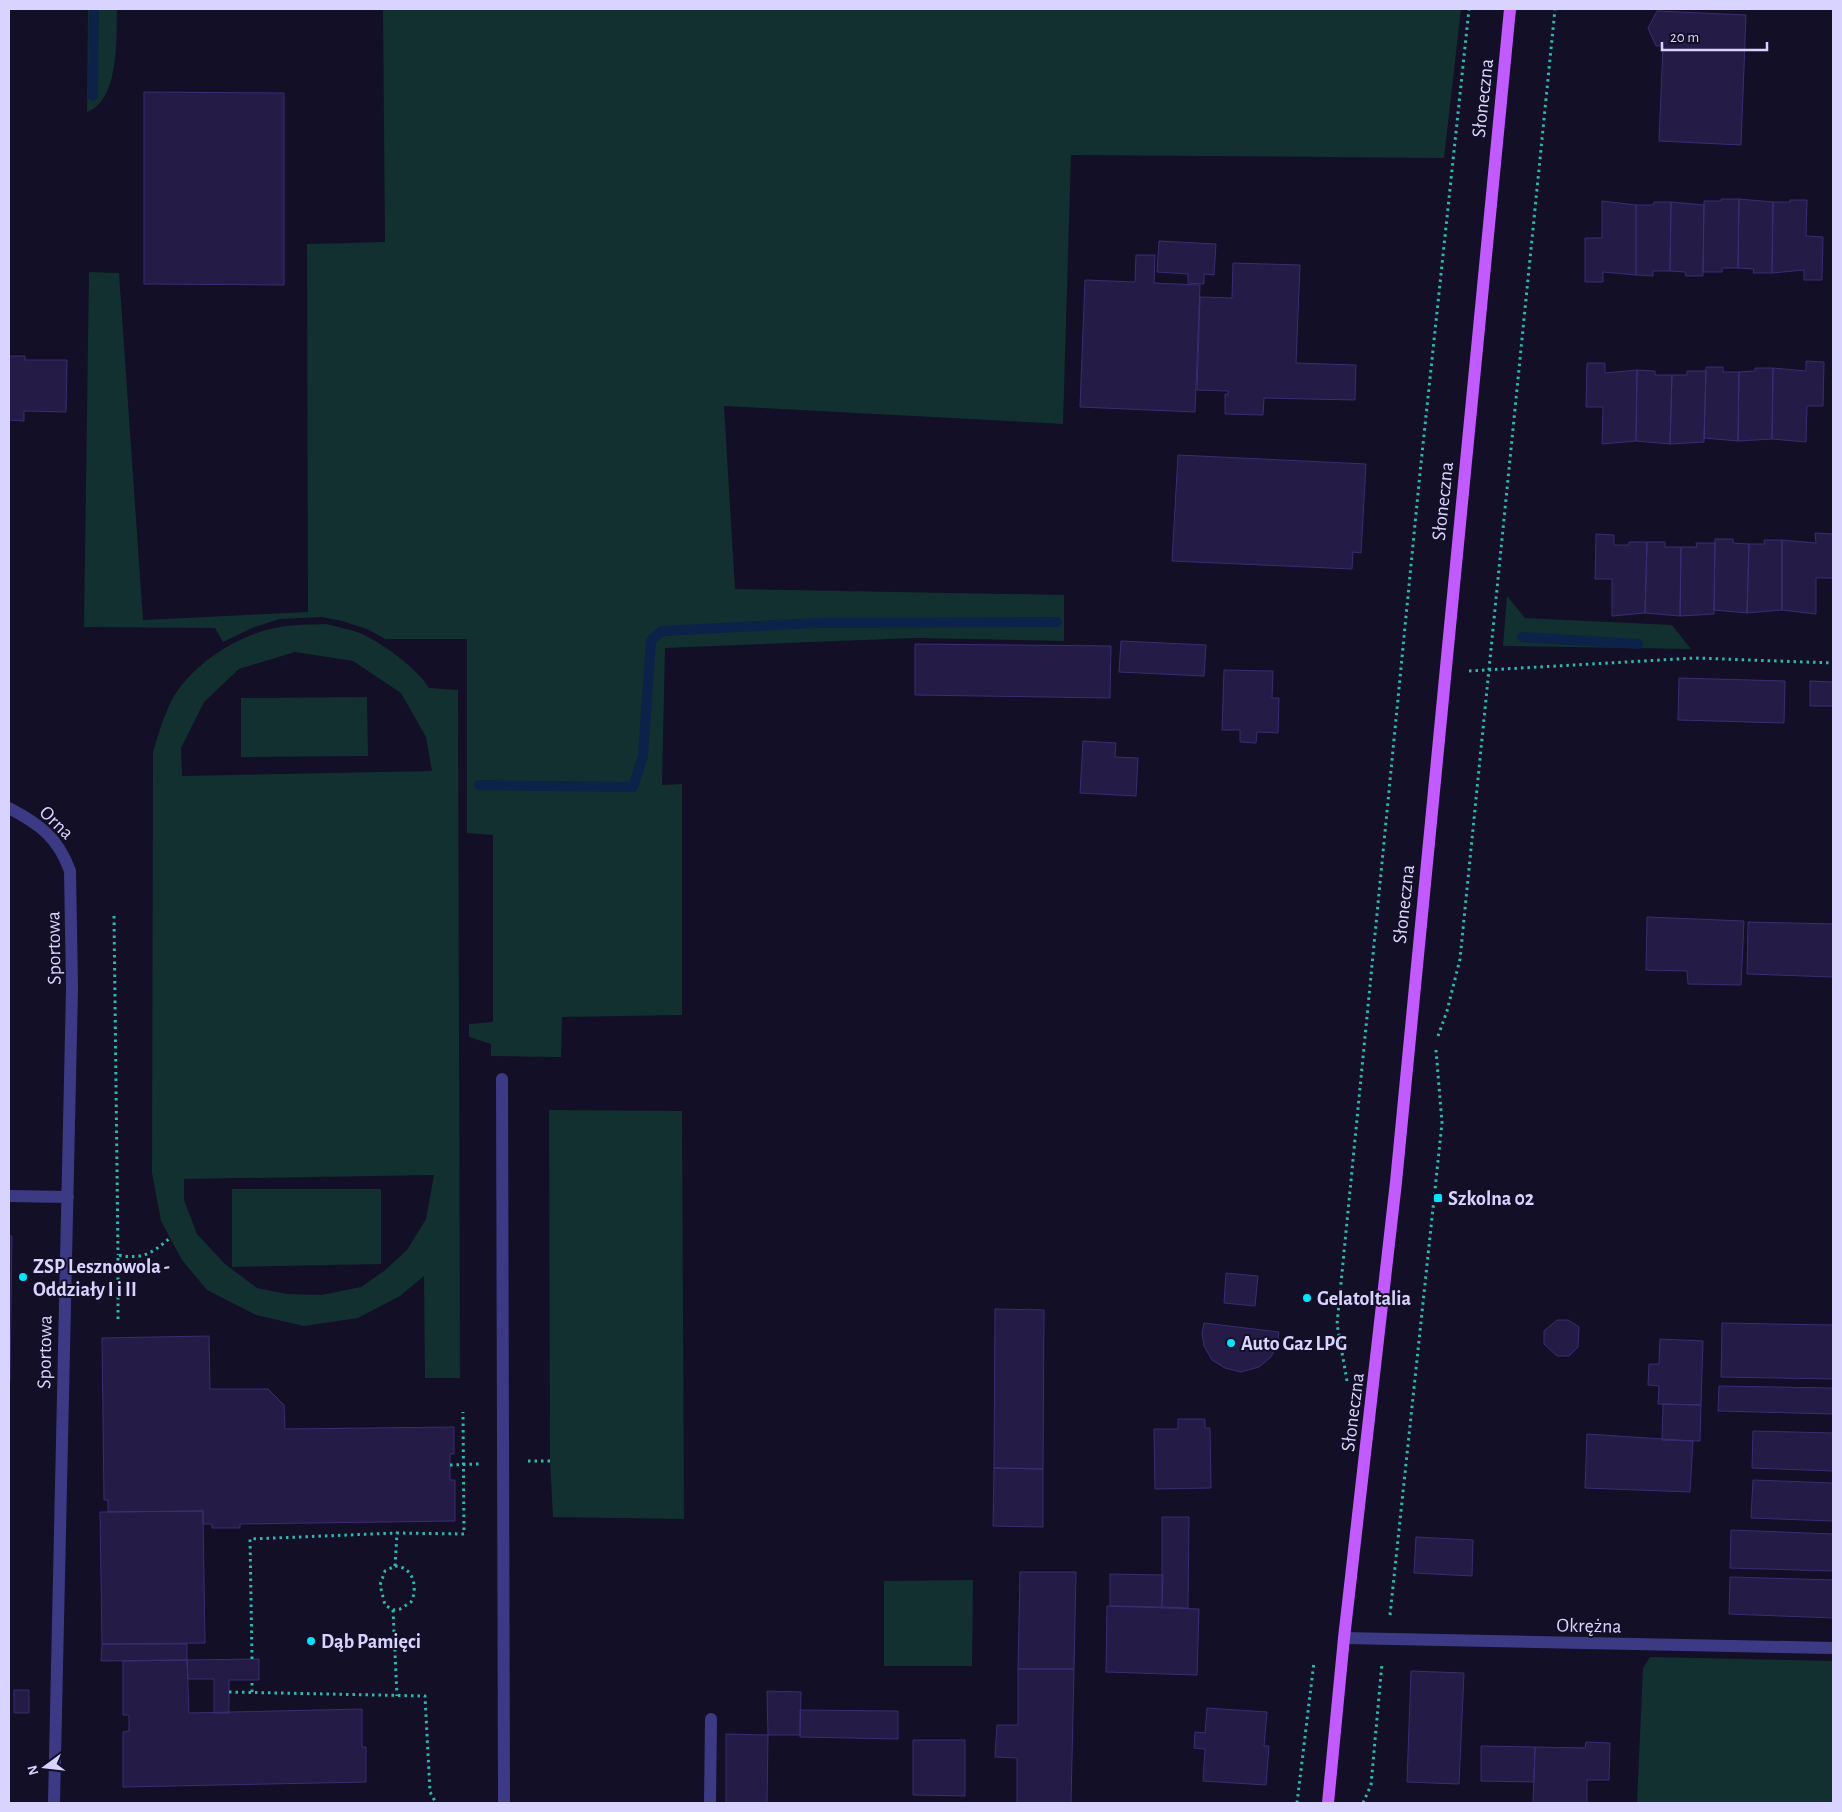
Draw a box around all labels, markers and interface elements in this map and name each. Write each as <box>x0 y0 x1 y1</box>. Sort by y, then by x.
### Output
scale bar <box>1662 20 1767 52</box>
text: 20 m <box>1670 30 1699 45</box>
street label: Słoneczna <box>1469 58 1497 139</box>
street label: Słoneczna <box>1429 461 1457 542</box>
street label: Orna <box>35 802 77 843</box>
street label: Słoneczna <box>1390 864 1418 945</box>
street label: Sportowa <box>43 911 65 985</box>
place label: Szkolna 02 <box>1448 1189 1534 1209</box>
marker: Szkolna 02 <box>1432 1192 1444 1204</box>
place label: ZSP Lesznowola - Oddziały I i II <box>33 1257 170 1300</box>
marker: ZSP Lesznowola - Oddziały I i II <box>17 1271 29 1283</box>
place label: GelatoItalia <box>1317 1289 1412 1309</box>
marker: GelatoItalia <box>1301 1292 1313 1304</box>
street label: Sportowa <box>34 1315 56 1389</box>
place label: Auto Gaz LPG <box>1241 1334 1347 1354</box>
marker: Auto Gaz LPG <box>1225 1337 1237 1349</box>
street label: Słoneczna <box>1338 1372 1368 1453</box>
street label: Okrężna <box>1556 1615 1622 1637</box>
place label: Dąb Pamięci <box>321 1632 421 1652</box>
marker: Dąb Pamięci <box>305 1635 317 1647</box>
north arrow <box>20 1742 70 1792</box>
text: N <box>25 1764 41 1777</box>

